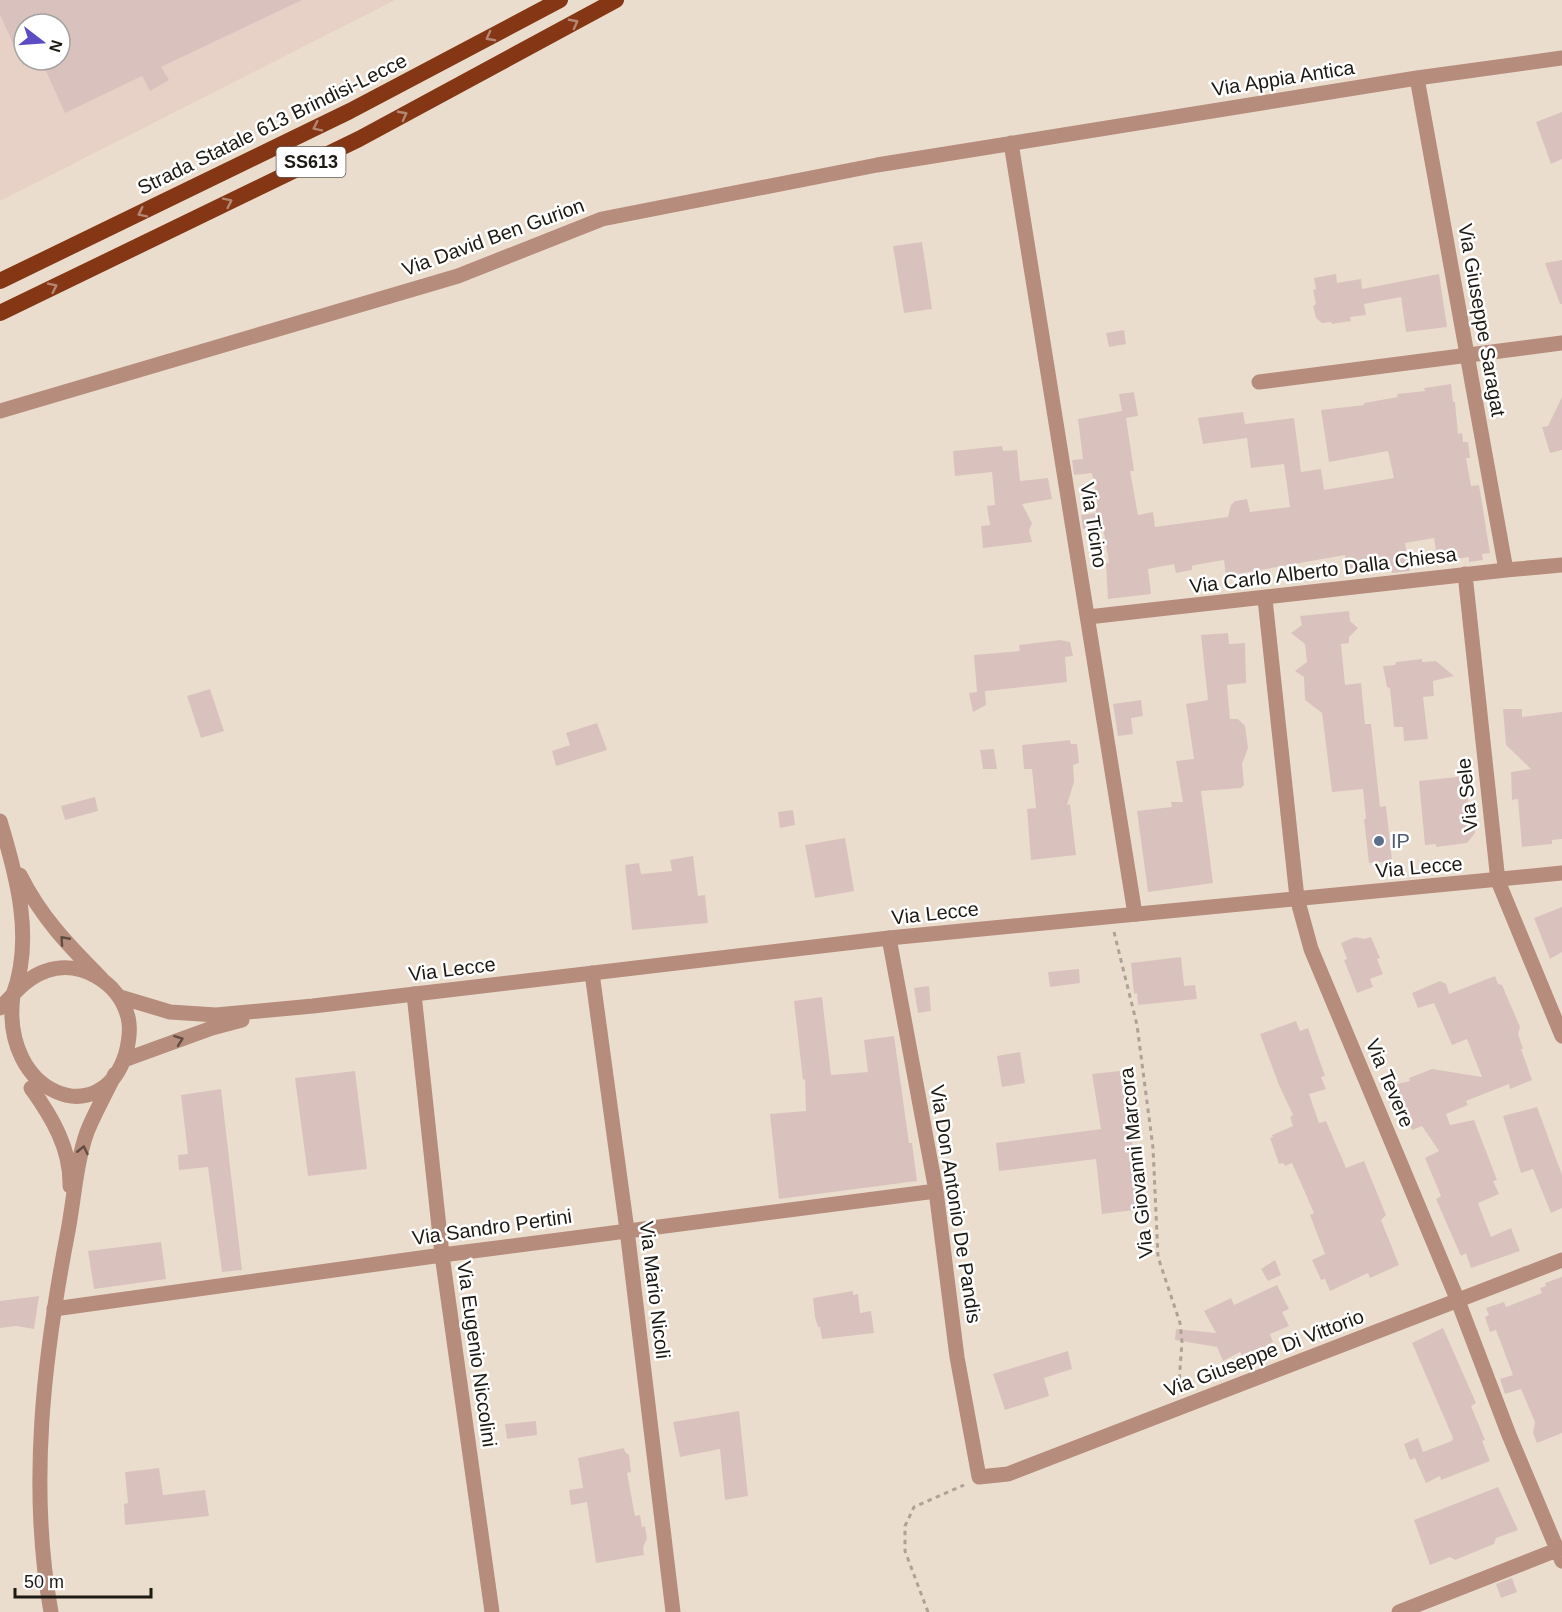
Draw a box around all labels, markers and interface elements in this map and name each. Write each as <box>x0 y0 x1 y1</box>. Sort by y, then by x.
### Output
north arrow <box>12 12 72 72</box>
one-way arrow <box>568 19 578 30</box>
one-way arrow <box>486 30 496 41</box>
text: N <box>46 38 66 54</box>
street label: Strada Statale 613 Brindisi-Lecce <box>134 49 410 199</box>
street label: Via Appia Antica <box>1210 56 1357 100</box>
one-way arrow <box>396 111 407 122</box>
one-way arrow <box>312 120 323 132</box>
road number: SS613 <box>276 147 346 177</box>
street label: Via David Ben Gurion <box>399 194 587 280</box>
one-way arrow <box>222 198 233 210</box>
one-way arrow <box>137 205 148 217</box>
street label: Via Giuseppe Saragat <box>1454 222 1510 419</box>
one-way arrow <box>46 283 57 295</box>
street label: Via Ticino <box>1076 481 1112 569</box>
street label: Via Carlo Alberto Dalla Chiesa <box>1188 543 1459 597</box>
street label: Via Sele <box>1452 757 1482 833</box>
place label: IP <box>1391 830 1410 852</box>
marker: IP <box>1372 834 1386 848</box>
street label: Via Lecce <box>1374 852 1464 882</box>
street label: Via Lecce <box>890 897 980 929</box>
one-way arrow <box>60 936 71 947</box>
street label: Via Lecce <box>407 953 497 985</box>
one-way arrow <box>173 1035 184 1048</box>
street label: Via Tevere <box>1362 1036 1418 1130</box>
street label: Via Giovanni Marcora <box>1115 1066 1157 1260</box>
street label: Via Don Antonio De Pandis <box>926 1083 986 1325</box>
one-way arrow <box>76 1146 89 1156</box>
street label: Via Sandro Pertini <box>411 1205 573 1249</box>
street label: Via Mario Nicoli <box>636 1220 674 1360</box>
street label: Via Eugenio Niccolini <box>453 1260 501 1448</box>
street label: Via Giuseppe Di Vittorio <box>1161 1305 1367 1401</box>
scale bar <box>15 1561 152 1599</box>
text: 50 m <box>24 1572 64 1592</box>

